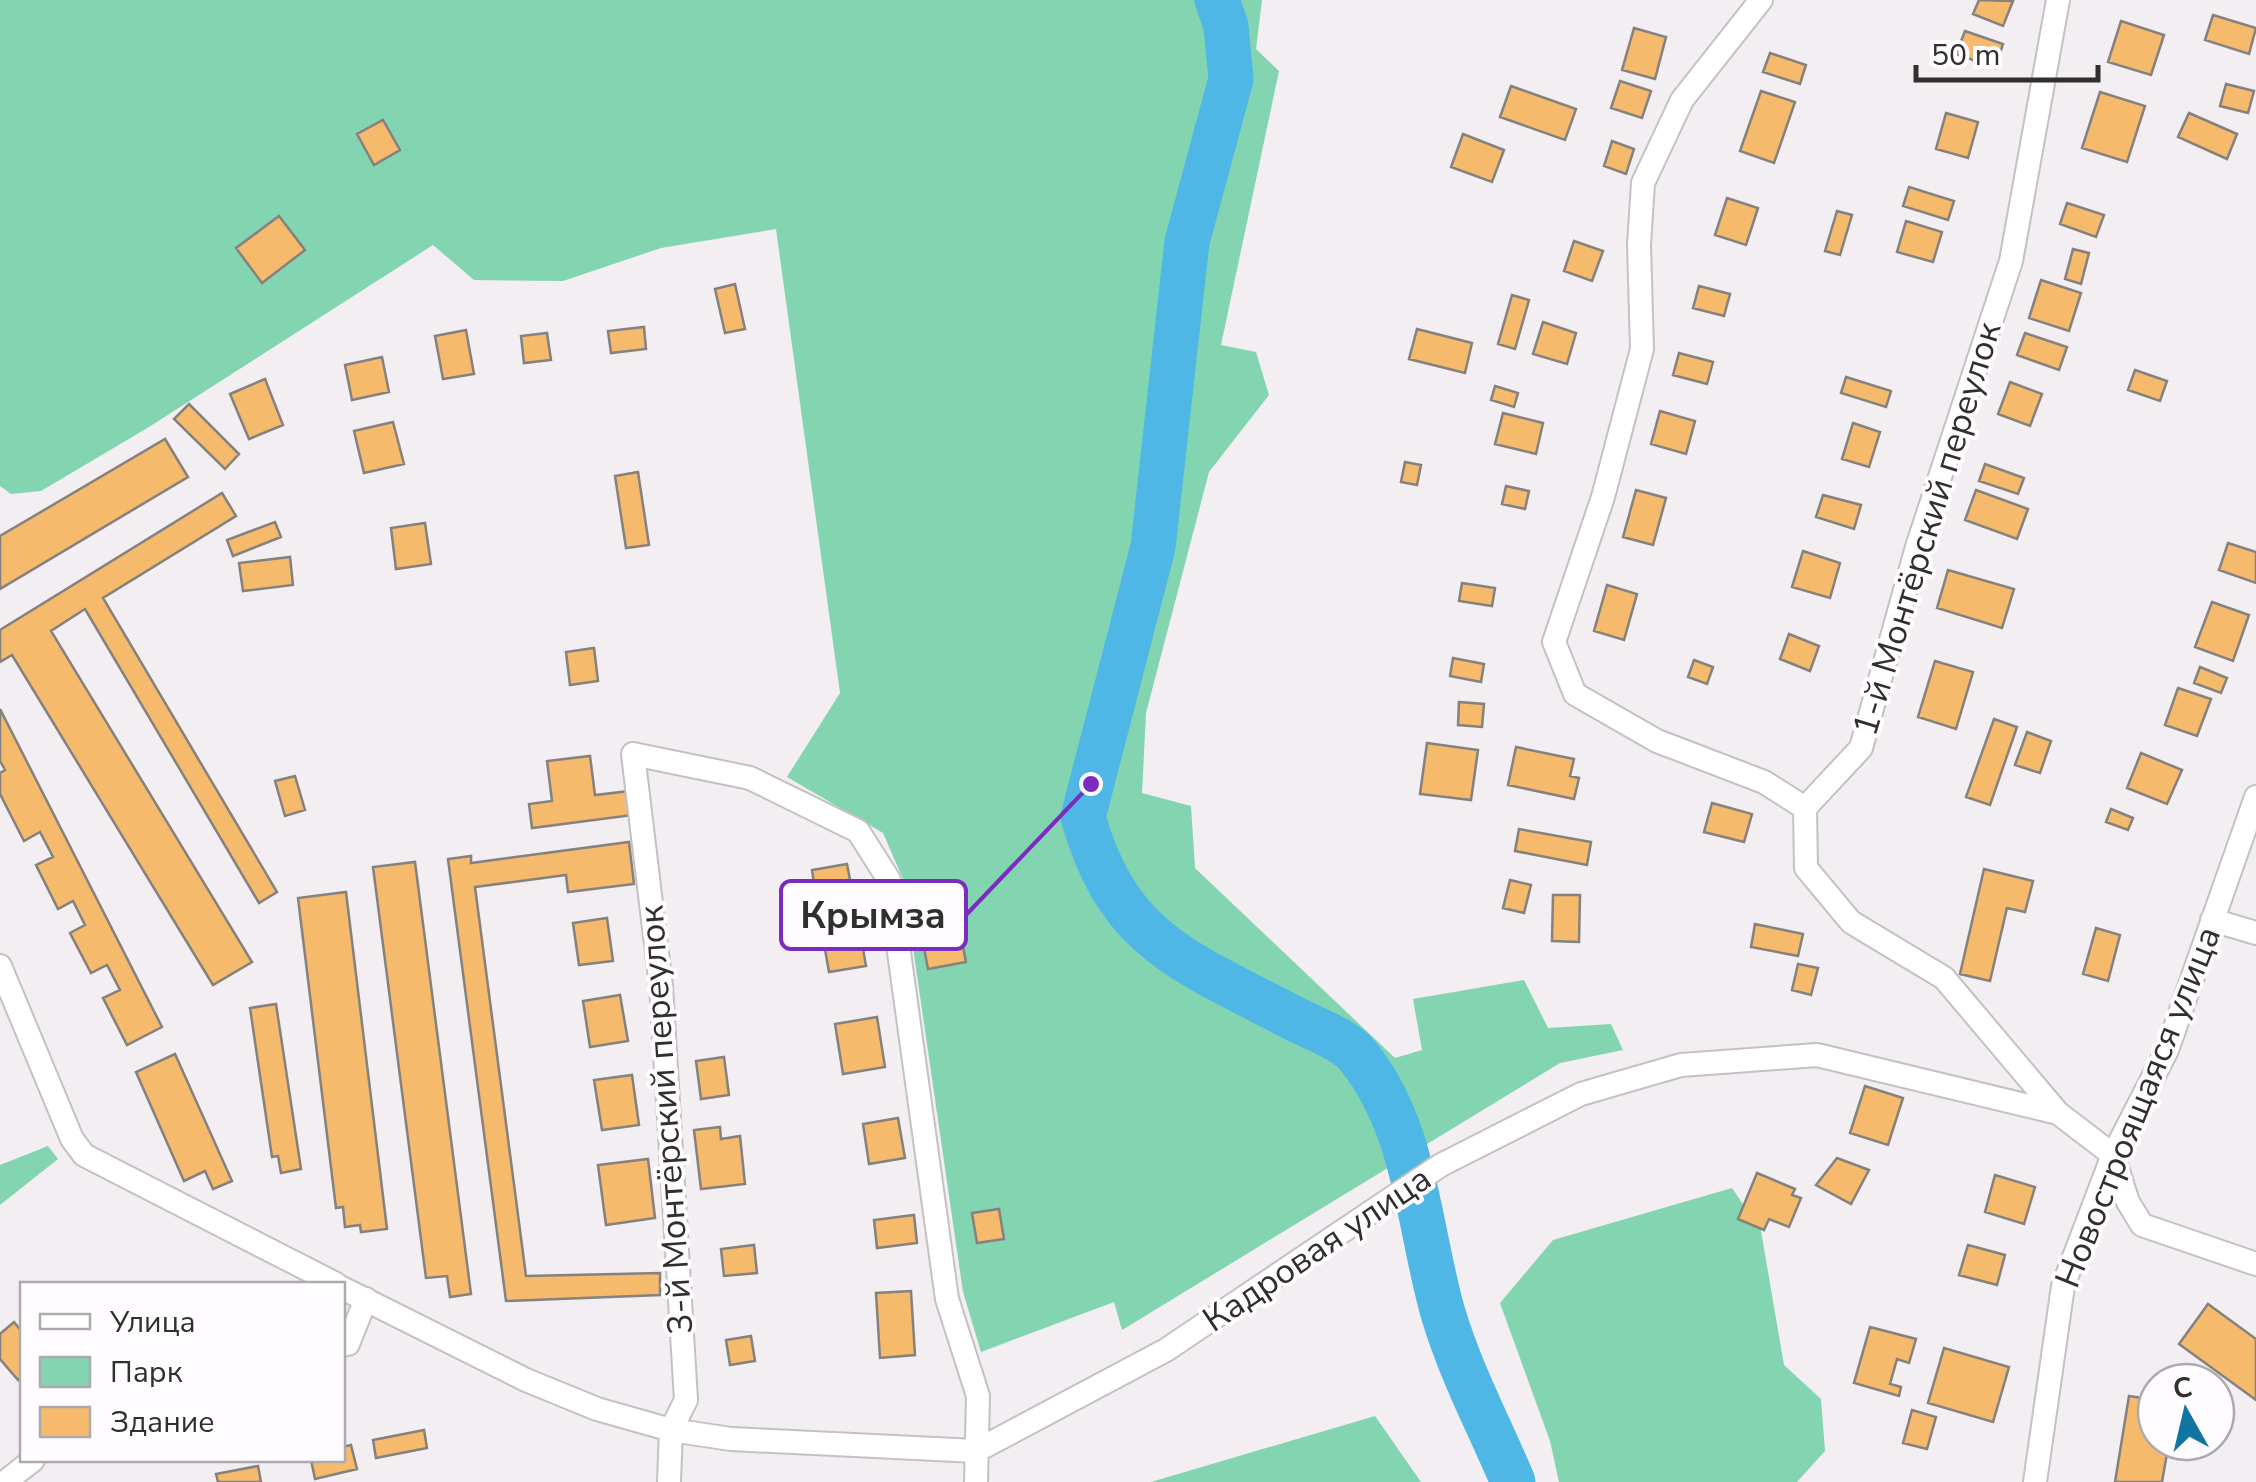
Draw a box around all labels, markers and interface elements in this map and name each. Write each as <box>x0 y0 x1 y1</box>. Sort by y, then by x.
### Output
scale bar <box>1916 20 2098 82</box>
text: 50 m <box>1931 35 2000 76</box>
street label: 1-й Монтёрский переулок <box>1842 316 2013 742</box>
callout: Крымза <box>781 881 966 949</box>
text: Крымза <box>800 890 946 941</box>
street label: 3-й Монтёрский переулок <box>628 903 704 1336</box>
street label: Новостроящаяся улица <box>2044 919 2232 1295</box>
street label: Кадровая улица <box>1194 1155 1440 1343</box>
legend <box>20 1282 345 1462</box>
text: Улица <box>109 1302 196 1343</box>
text: Парк <box>110 1352 183 1393</box>
north arrow <box>2136 1362 2236 1462</box>
text: С <box>2171 1368 2195 1408</box>
text: Здание <box>110 1402 215 1443</box>

